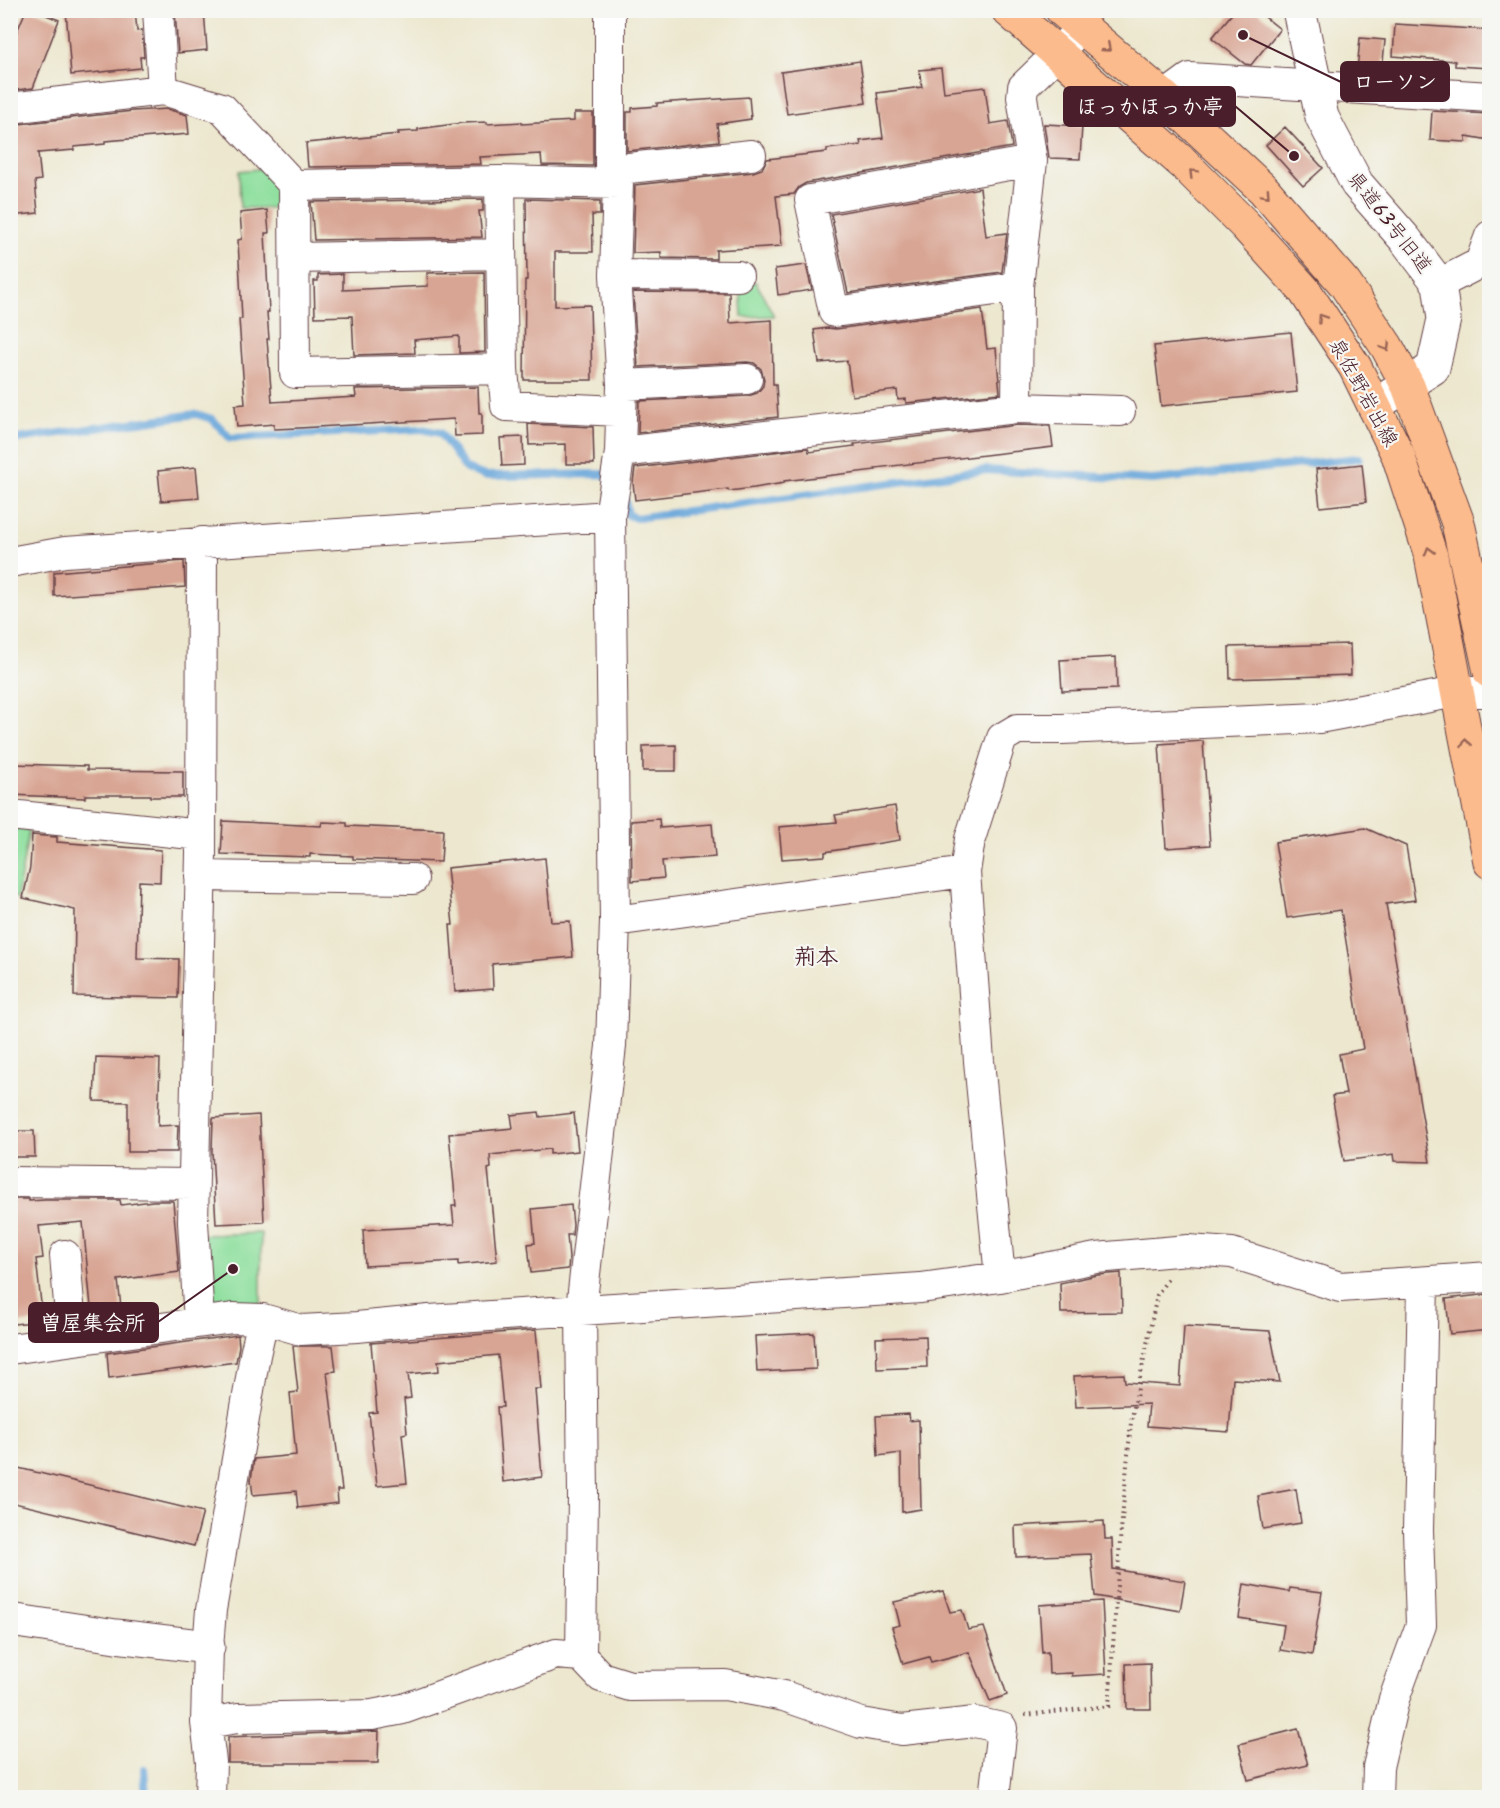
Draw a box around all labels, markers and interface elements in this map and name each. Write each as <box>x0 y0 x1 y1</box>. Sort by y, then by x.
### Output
one-way arrow <box>1100 41 1111 52</box>
callout: ローソン <box>1341 62 1449 101</box>
text: ローソン <box>1353 67 1437 100</box>
callout: ほっかほっか亭 <box>1064 87 1235 126</box>
text: ほっかほっか亭 <box>1077 92 1224 125</box>
street label: 県道63号旧道 <box>1338 165 1439 281</box>
one-way arrow <box>1189 170 1200 181</box>
one-way arrow <box>1259 186 1270 197</box>
one-way arrow <box>1318 314 1330 324</box>
street label: 泉佐野岩出線 <box>1319 333 1405 453</box>
one-way arrow <box>1379 341 1391 351</box>
one-way arrow <box>1424 547 1436 557</box>
one-way arrow <box>1460 738 1473 748</box>
district label: 荊本 <box>794 941 838 976</box>
callout: 曽屋集会所 <box>29 1303 158 1342</box>
text: 曽屋集会所 <box>41 1308 146 1341</box>

